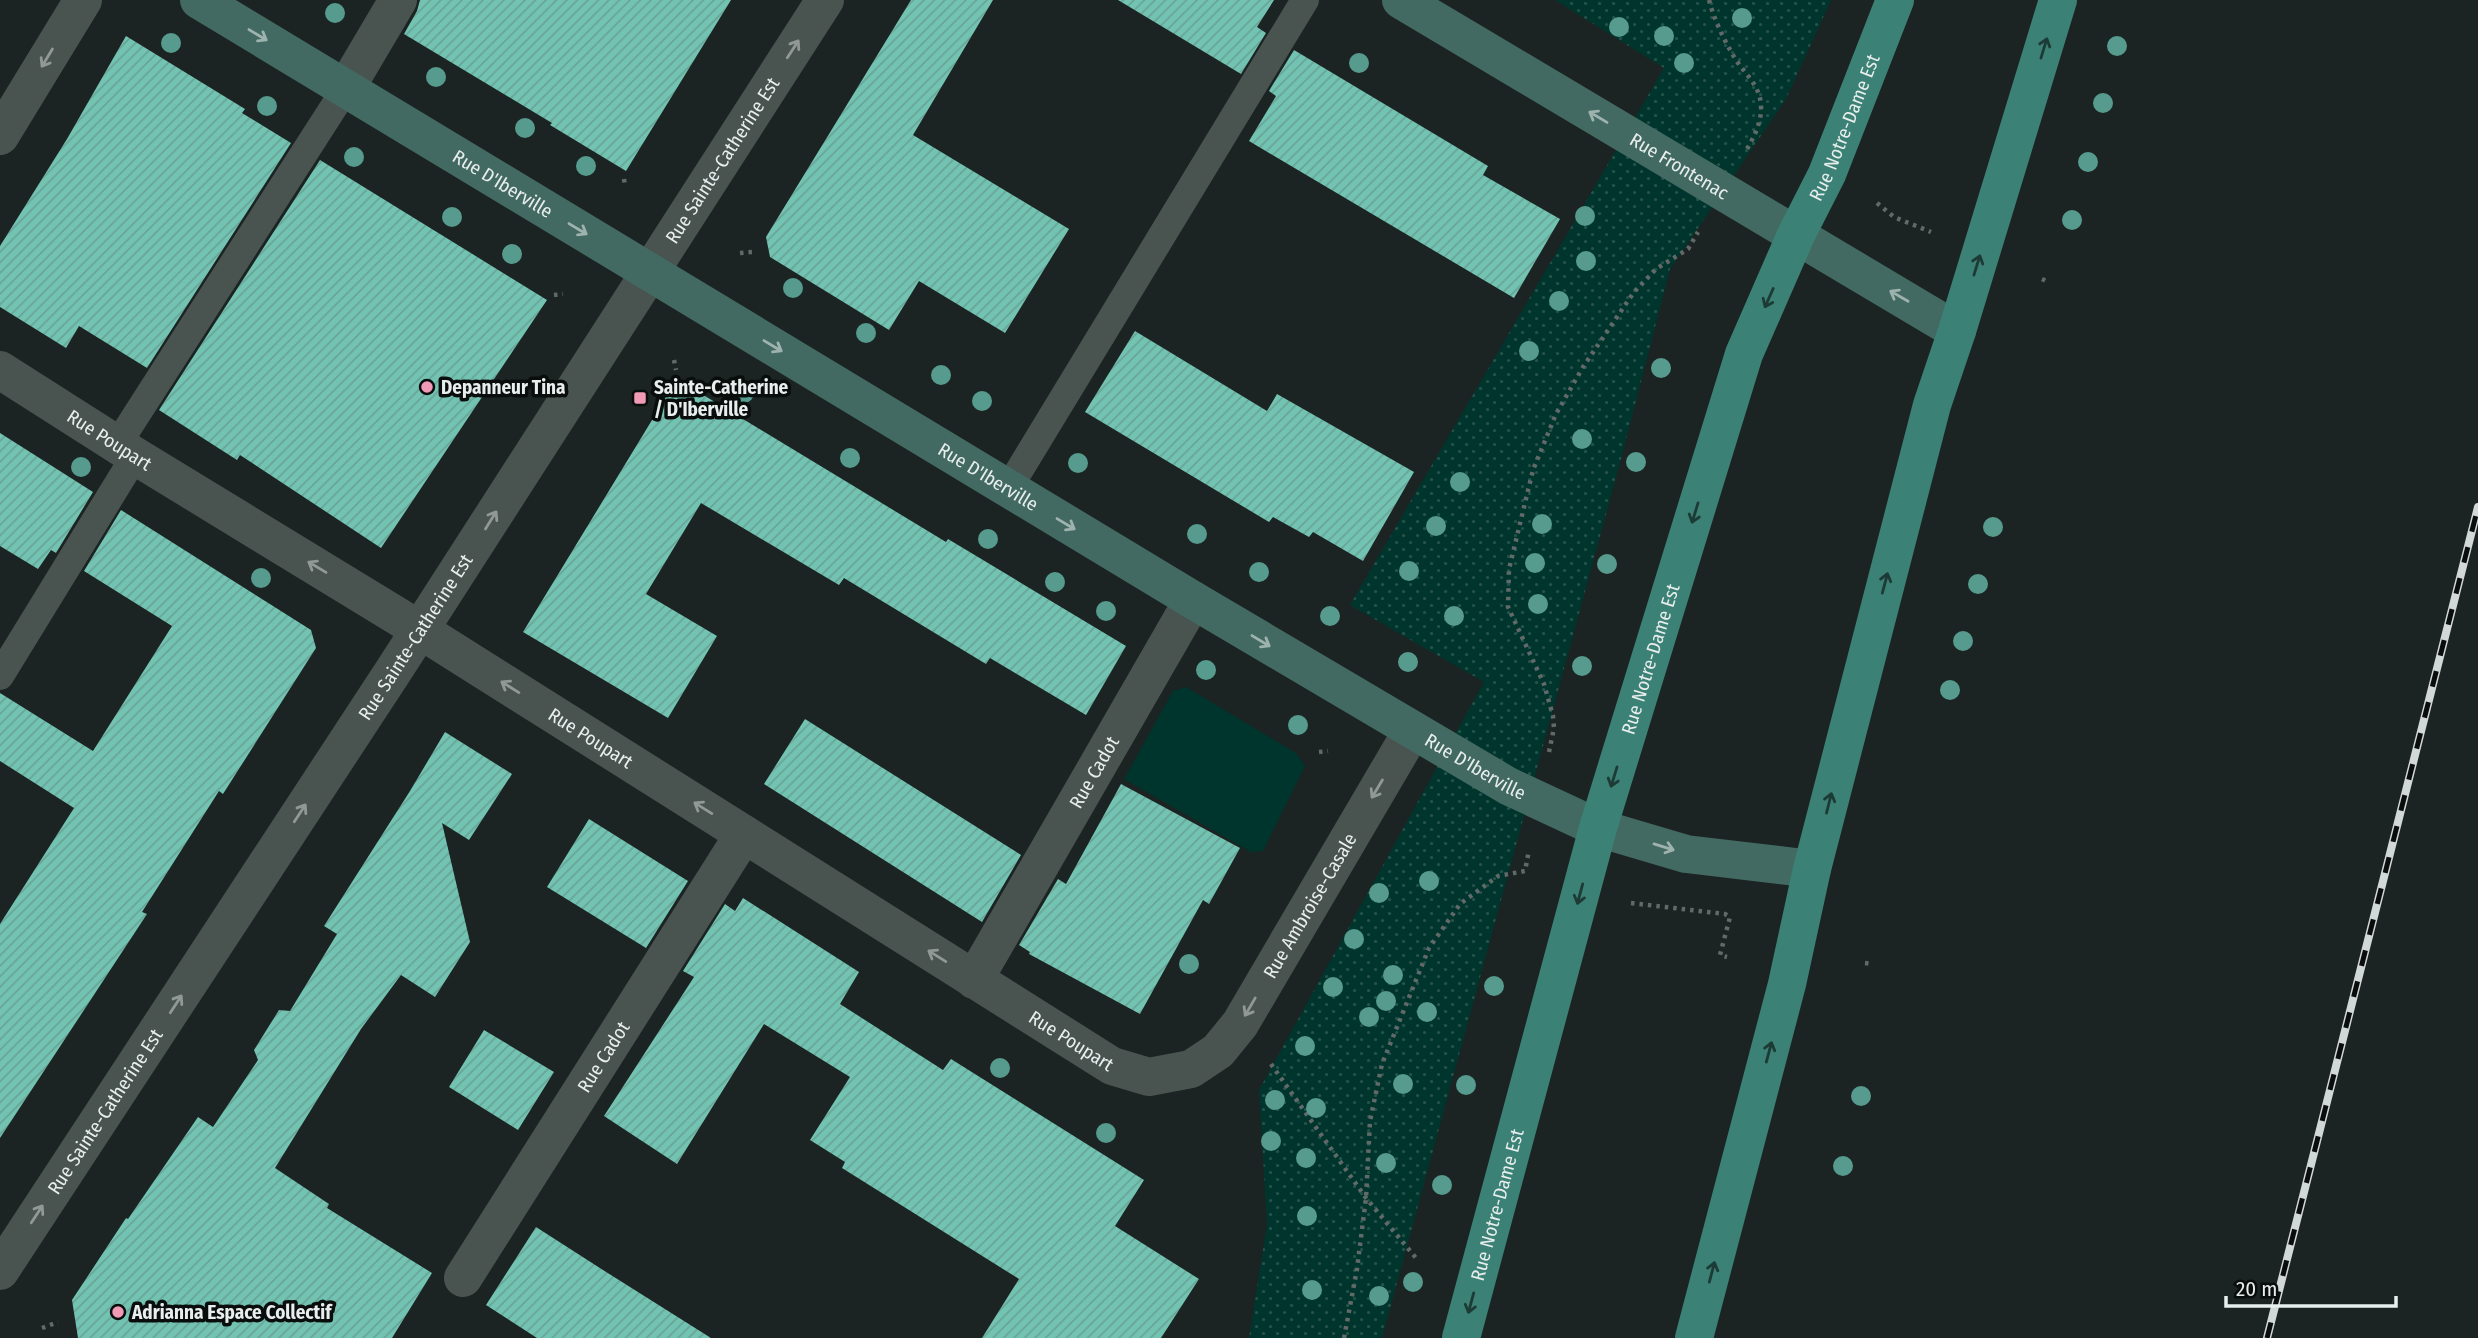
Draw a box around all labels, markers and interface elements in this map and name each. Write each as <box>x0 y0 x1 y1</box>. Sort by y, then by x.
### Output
one-way arrow <box>247 28 267 42</box>
one-way arrow <box>2038 37 2051 59</box>
one-way arrow <box>787 40 801 60</box>
one-way arrow <box>40 48 54 68</box>
street label: Rue Notre-Dame Est <box>1804 50 1885 205</box>
street label: Rue Sainte-Catherine Est <box>661 72 785 248</box>
one-way arrow <box>1588 110 1609 123</box>
street label: Rue Frontenac <box>1626 128 1733 204</box>
street label: Rue D'Iberville <box>448 145 557 223</box>
one-way arrow <box>568 222 588 236</box>
one-way arrow <box>1972 255 1985 277</box>
one-way arrow <box>1761 287 1774 308</box>
one-way arrow <box>1889 289 1909 303</box>
one-way arrow <box>763 340 783 354</box>
place label: Depanneur Tina <box>441 376 566 399</box>
place label: Sainte-Catherine / D'Iberville <box>654 376 789 421</box>
marker: Depanneur Tina <box>419 379 435 395</box>
marker: Sainte-Catherine / D'Iberville <box>632 390 648 406</box>
street label: Rue Poupart <box>63 405 157 476</box>
street label: Rue D'Iberville <box>934 438 1042 516</box>
one-way arrow <box>1688 502 1701 524</box>
one-way arrow <box>484 510 498 530</box>
one-way arrow <box>1056 518 1076 532</box>
street label: Rue Sainte-Catherine Est <box>353 549 478 724</box>
one-way arrow <box>307 560 327 574</box>
one-way arrow <box>1880 572 1893 594</box>
street label: Rue Notre-Dame Est <box>1617 580 1685 737</box>
one-way arrow <box>1251 634 1271 648</box>
one-way arrow <box>501 680 520 695</box>
street label: Rue Poupart <box>544 703 638 774</box>
street label: Rue D'Iberville <box>1421 729 1529 805</box>
street label: Rue Cadot <box>1064 732 1124 812</box>
one-way arrow <box>1606 766 1619 788</box>
one-way arrow <box>1370 779 1384 799</box>
one-way arrow <box>1823 792 1836 815</box>
one-way arrow <box>693 801 713 815</box>
one-way arrow <box>294 804 308 824</box>
street label: Rue Ambroise-Casale <box>1258 829 1362 982</box>
one-way arrow <box>1652 842 1674 855</box>
one-way arrow <box>1573 882 1586 904</box>
one-way arrow <box>927 948 947 962</box>
one-way arrow <box>169 994 183 1014</box>
one-way arrow <box>1242 996 1256 1016</box>
street label: Rue Poupart <box>1025 1006 1118 1077</box>
street label: Rue Cadot <box>573 1017 635 1097</box>
street label: Rue Sainte-Catherine Est <box>43 1024 168 1199</box>
one-way arrow <box>1763 1041 1776 1064</box>
street label: Rue Notre-Dame Est <box>1466 1126 1529 1283</box>
one-way arrow <box>31 1205 45 1225</box>
one-way arrow <box>1706 1261 1719 1283</box>
scale bar <box>2226 1264 2396 1308</box>
text: 20 m <box>2236 1276 2277 1302</box>
one-way arrow <box>1464 1291 1477 1314</box>
place label: Adrianna Espace Collectif <box>131 1301 333 1324</box>
marker: Adrianna Espace Collectif <box>110 1304 126 1320</box>

